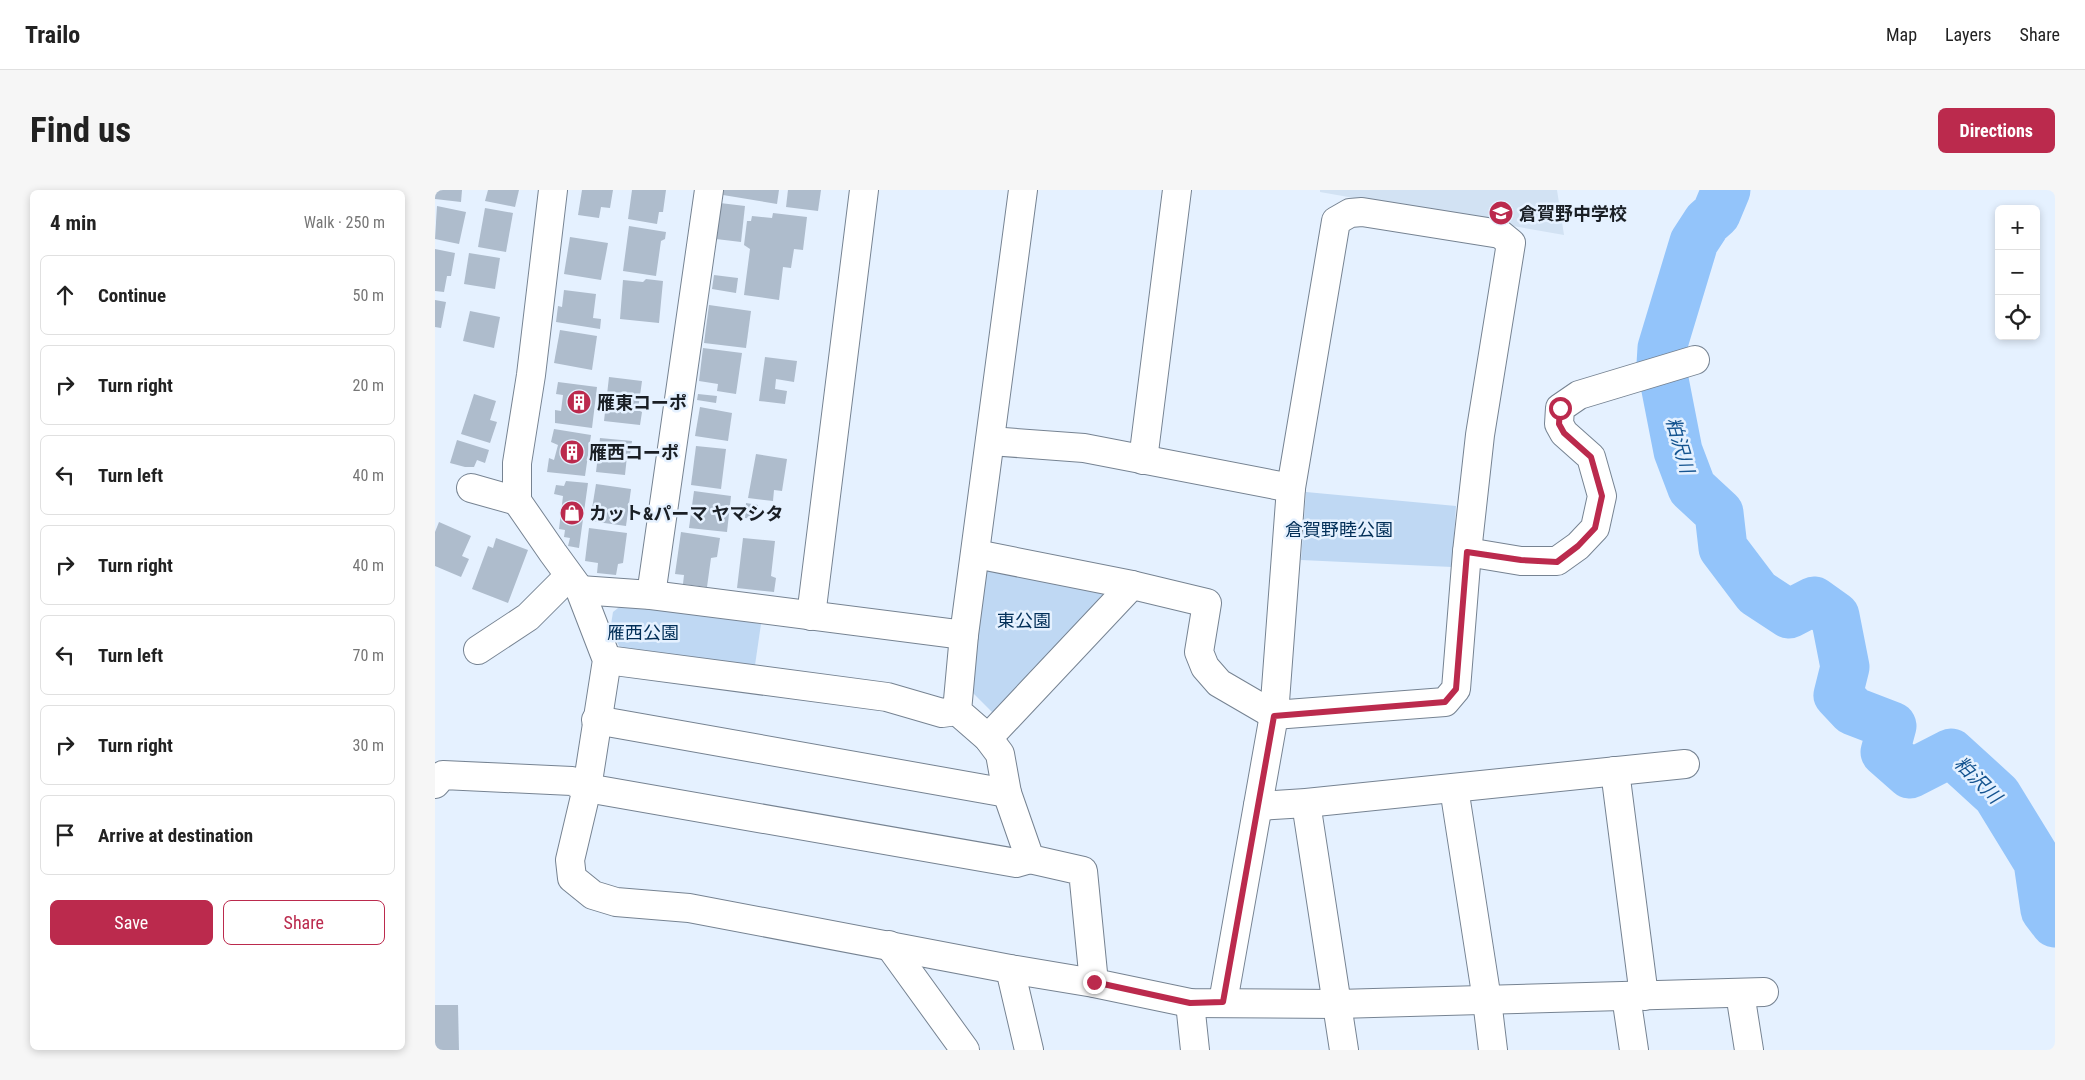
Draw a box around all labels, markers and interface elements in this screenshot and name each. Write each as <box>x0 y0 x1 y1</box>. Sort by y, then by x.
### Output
text: Trailo <box>25 21 80 49</box>
text: Map <box>1886 24 1917 45</box>
text: Layers <box>1945 24 1992 45</box>
text: Share <box>2020 24 2060 45</box>
button: Directions <box>1938 108 2055 153</box>
text: Find us <box>30 110 131 151</box>
school or university icon: 倉賀野中学校 <box>1488 200 1514 226</box>
place label: 倉賀野中学校 <box>1519 203 1627 224</box>
map controls <box>1995 205 2040 340</box>
button: + <box>1995 205 2040 250</box>
text: 4 min <box>50 211 97 235</box>
text: Walk · 250 m <box>304 213 385 232</box>
button: − <box>1995 250 2040 295</box>
icon: ahead <box>51 281 79 309</box>
text: Continue <box>98 284 166 307</box>
text: 50 m <box>352 286 384 305</box>
button: locate <box>1995 295 2040 340</box>
icon: right <box>51 371 79 399</box>
text: Turn right <box>98 374 173 397</box>
text: 20 m <box>352 376 384 395</box>
building icon: 雁東コーポ <box>566 389 592 415</box>
place label: 雁東コーポ <box>597 392 687 413</box>
route start <box>1549 397 1572 420</box>
water label: 粕沢川 <box>1661 414 1699 477</box>
building icon: 雁西コーポ <box>559 439 585 465</box>
place label: 雁西コーポ <box>589 442 679 463</box>
icon: left <box>51 461 79 489</box>
text: Turn left <box>98 464 163 487</box>
text: 40 m <box>352 466 384 485</box>
shop icon: カット&パーマ ヤマシタ <box>559 500 585 526</box>
place label: カット&パーマ ヤマシタ <box>589 503 784 524</box>
park label: 倉賀野睦公園 <box>1285 519 1393 540</box>
icon: right <box>51 551 79 579</box>
text: Turn right <box>98 554 173 577</box>
text: 40 m <box>352 556 384 575</box>
park label: 東公園 <box>997 610 1051 631</box>
park label: 雁西公園 <box>607 622 679 643</box>
icon: left <box>51 641 79 669</box>
text: Turn left <box>98 644 163 667</box>
text: 70 m <box>352 646 384 665</box>
icon: right <box>51 731 79 759</box>
text: Turn right <box>98 734 173 757</box>
text: 30 m <box>352 736 384 755</box>
water label: 粕沢川 <box>1950 752 2008 810</box>
icon: arrive <box>51 821 79 849</box>
text: Arrive at destination <box>98 824 253 847</box>
button: Save <box>50 900 213 945</box>
button: Share <box>223 900 385 945</box>
route end <box>1083 971 1106 994</box>

